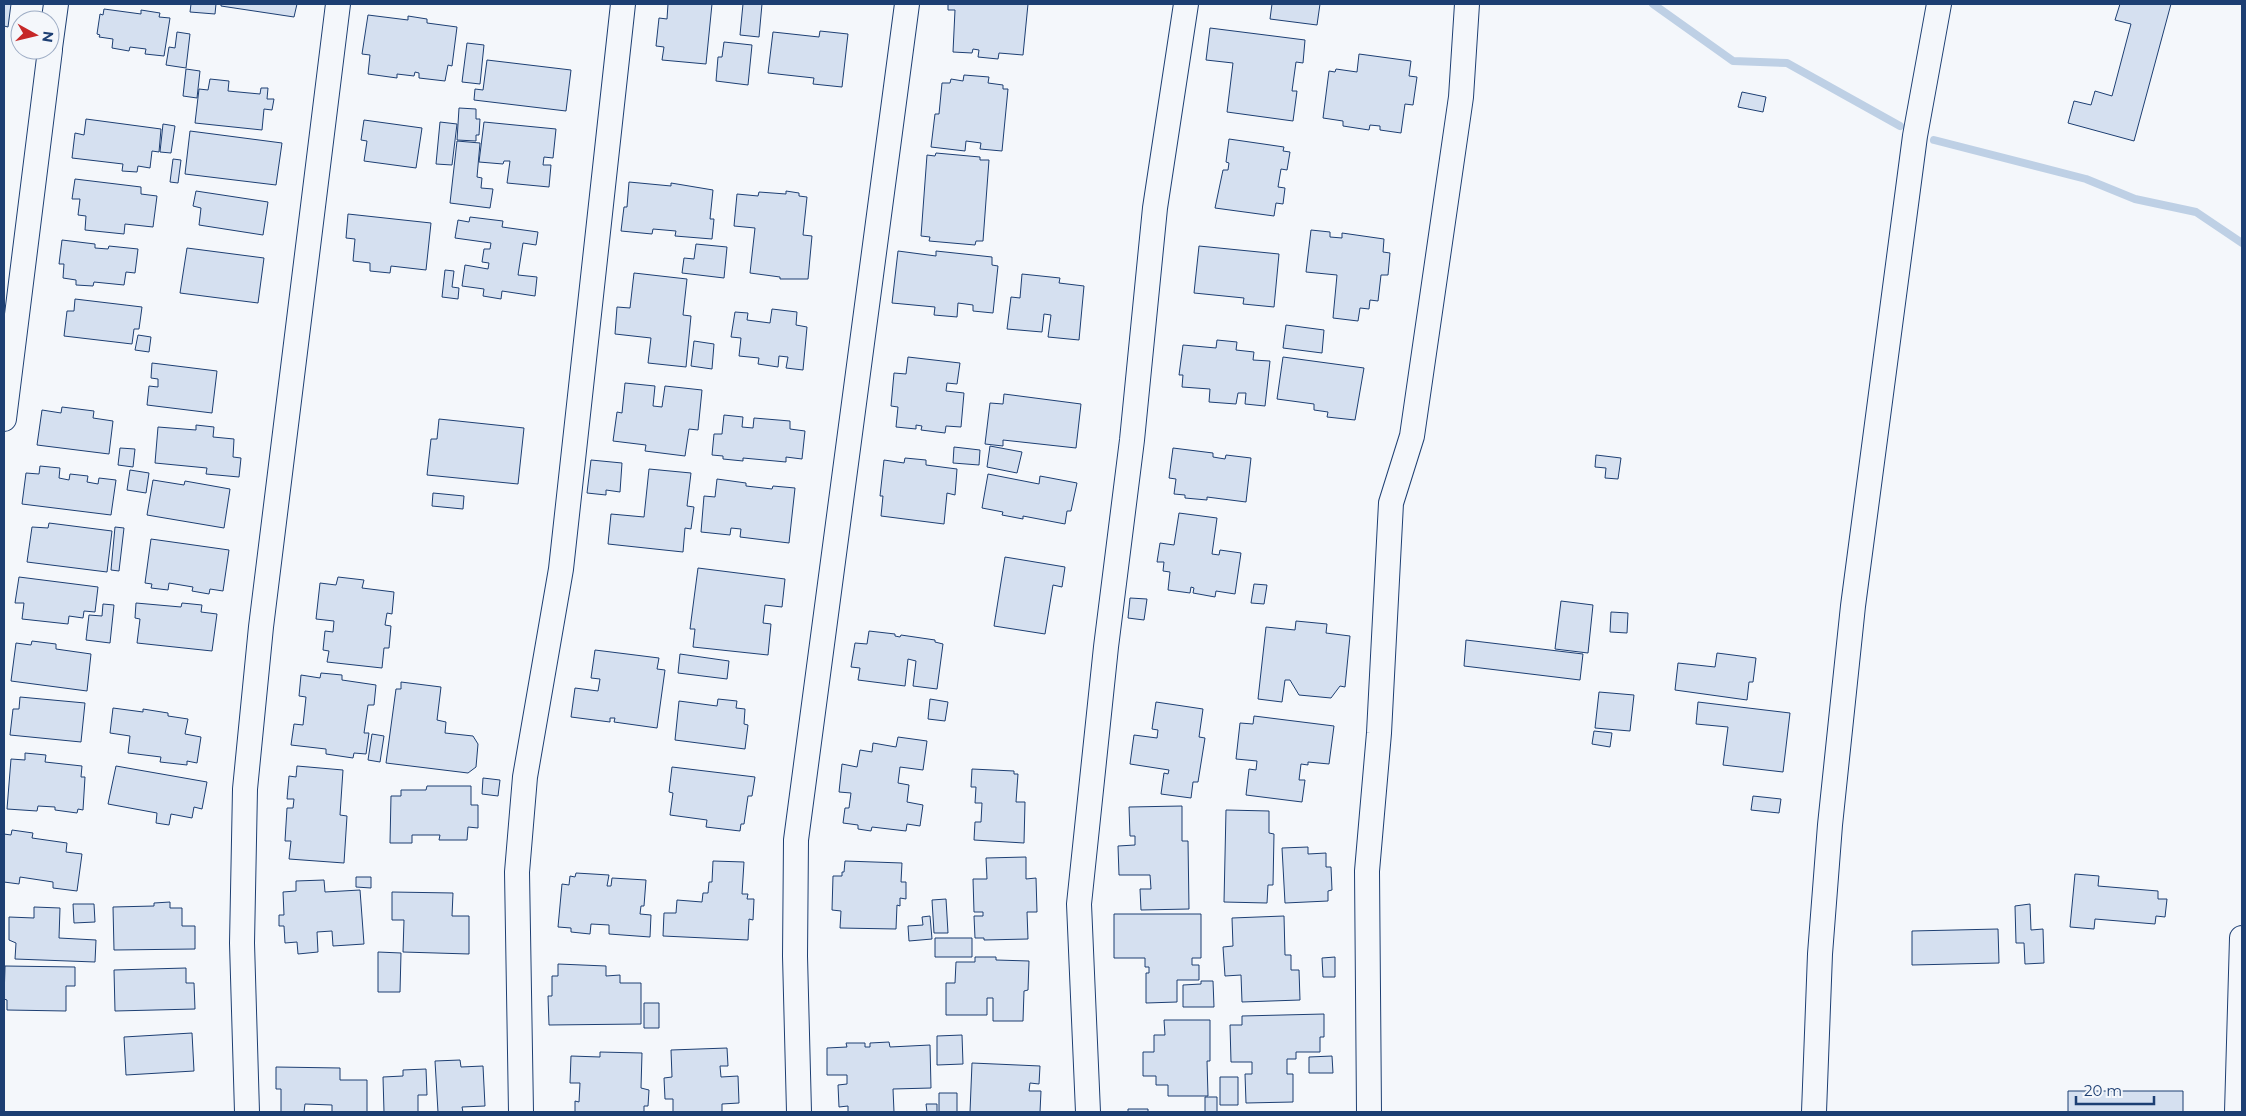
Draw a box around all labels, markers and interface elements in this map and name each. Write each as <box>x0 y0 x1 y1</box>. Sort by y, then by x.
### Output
north arrow <box>10 10 60 60</box>
text: N <box>38 30 58 44</box>
scale bar <box>2076 1074 2154 1106</box>
text: 20 m <box>2084 1081 2122 1100</box>

